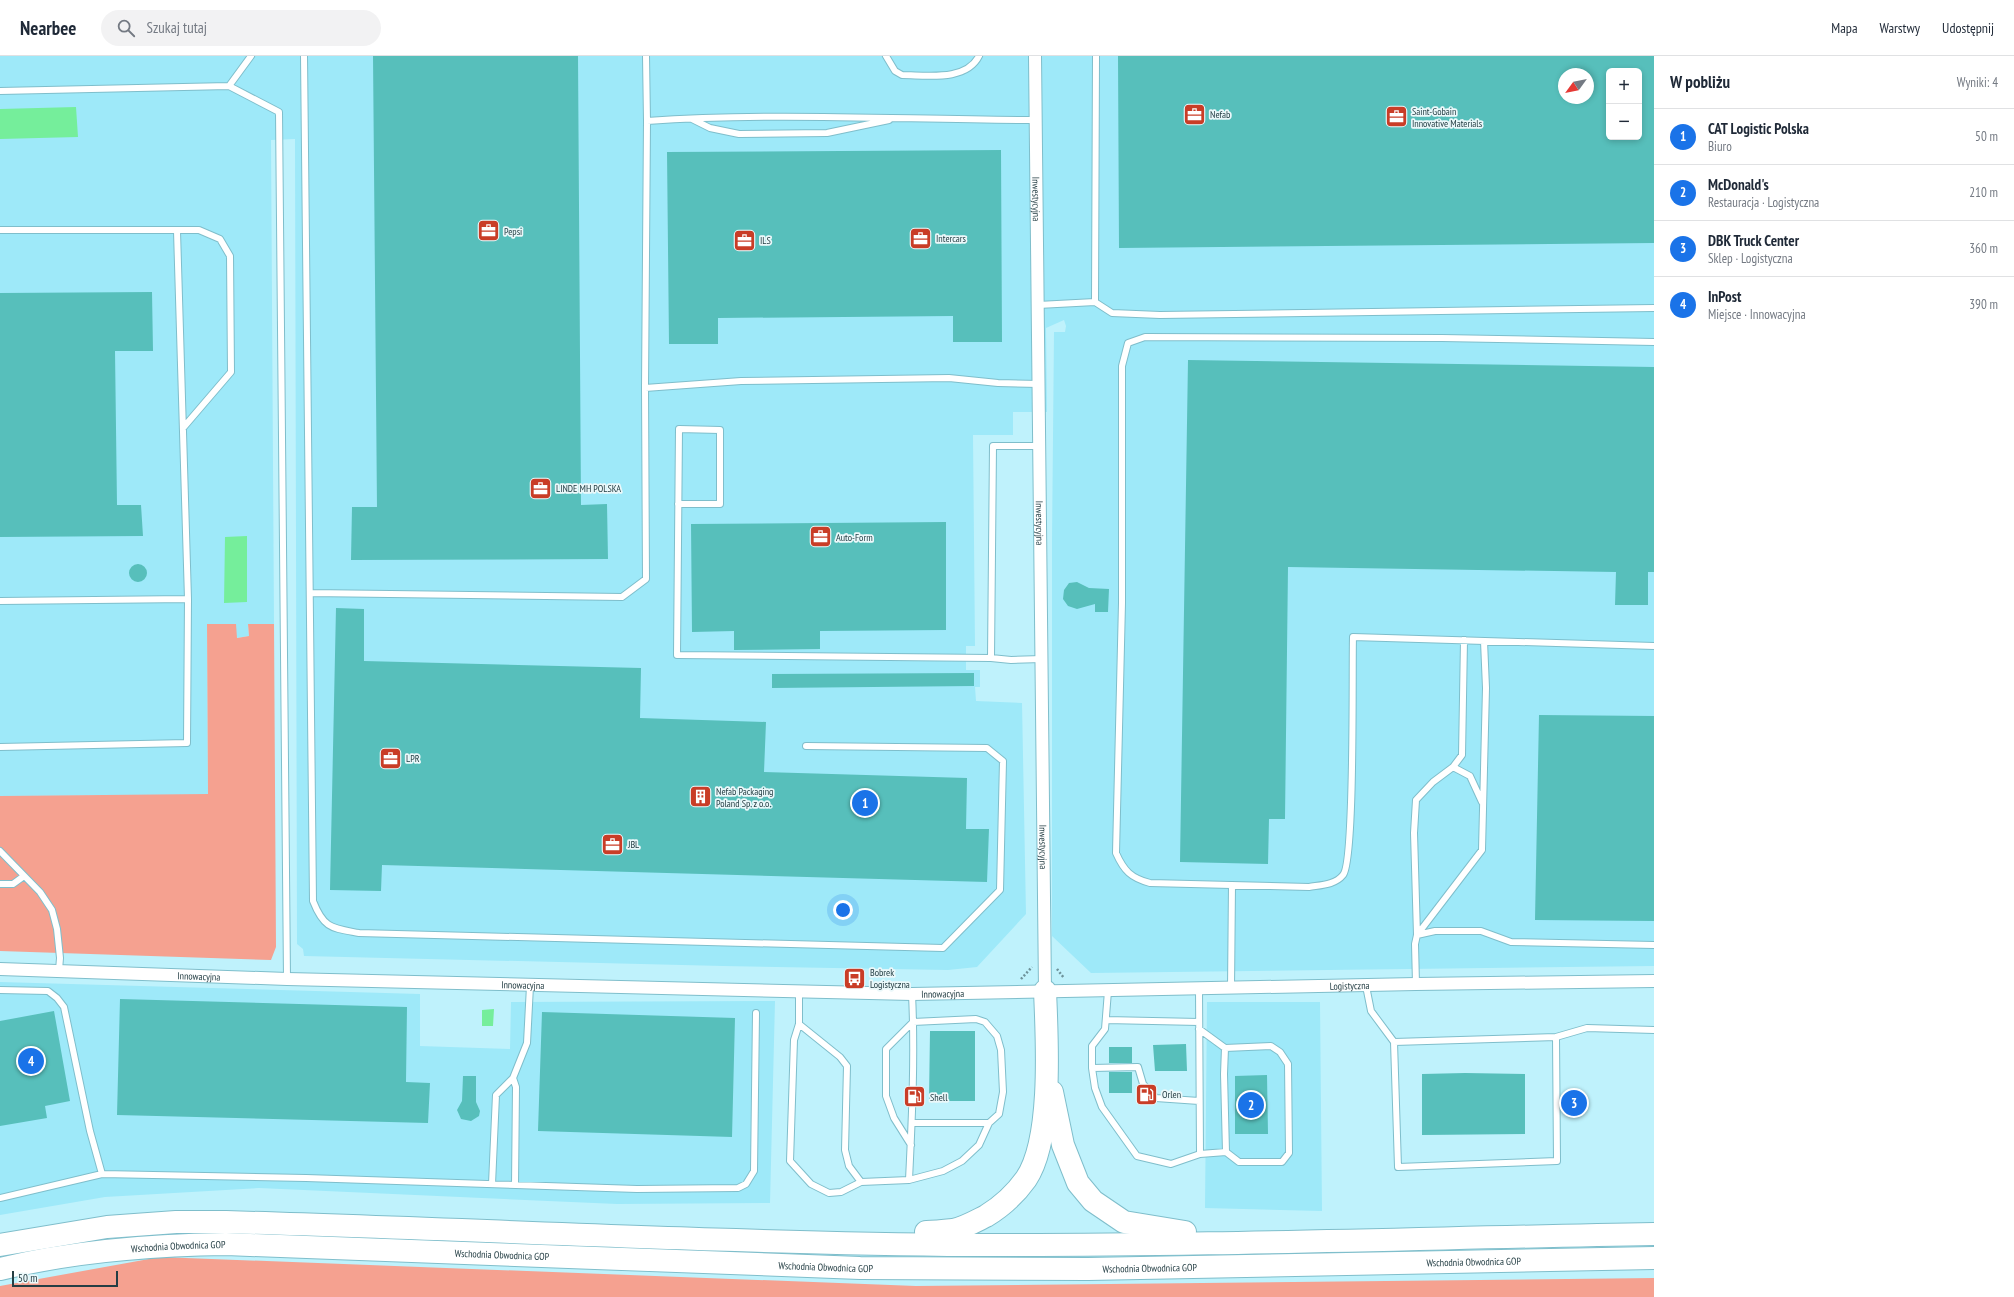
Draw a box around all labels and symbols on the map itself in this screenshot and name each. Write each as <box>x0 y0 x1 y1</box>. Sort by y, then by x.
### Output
north arrow <box>1558 68 1594 104</box>
office icon: Nefab <box>1181 101 1207 127</box>
office icon: Saint-Gobain Innovative Materials <box>1384 104 1410 130</box>
place label: Saint-Gobain Innovative Materials <box>1412 105 1483 130</box>
place label: Nefab <box>1210 108 1230 121</box>
street label: Inwestycyjna <box>1030 177 1043 221</box>
office icon: Pepsi <box>475 218 501 244</box>
place label: Pepsi <box>504 225 522 238</box>
office icon: Intercars <box>908 225 934 251</box>
office icon: ILS <box>731 227 757 253</box>
place label: Intercars <box>936 232 967 245</box>
place label: ILS <box>760 234 771 247</box>
office icon: LINDE MH POLSKA <box>527 475 553 501</box>
place label: LINDE MH POLSKA <box>556 482 621 495</box>
street label: Inwestycyjna <box>1033 501 1047 545</box>
office icon: Auto-Form <box>807 524 833 550</box>
place label: Auto-Form <box>836 531 873 544</box>
office icon: LPR <box>377 745 403 771</box>
place label: LPR <box>406 752 420 765</box>
building icon: Nefab Packaging Poland Sp. z o.o. <box>687 784 713 810</box>
place label: Nefab Packaging Poland Sp. z o.o. <box>716 785 773 810</box>
pin: 1 <box>852 788 878 818</box>
street label: Inwestycyjna <box>1037 825 1050 869</box>
office icon: JBL <box>599 831 625 857</box>
place label: JBL <box>627 838 640 851</box>
your location <box>833 900 853 920</box>
bus stop icon: Bobrek Logistyczna <box>842 965 868 991</box>
place label: Bobrek Logistyczna <box>870 966 910 991</box>
street label: Innowacyjna <box>177 969 221 983</box>
street label: Innowacyjna <box>501 978 544 992</box>
street label: Logistyczna <box>1330 978 1370 992</box>
street label: Innowacyjna <box>921 986 964 1000</box>
pin: 4 <box>18 1046 44 1076</box>
fuel station icon: Orlen <box>1134 1081 1160 1107</box>
fuel station icon: Shell <box>902 1084 928 1110</box>
place label: Orlen <box>1162 1088 1181 1101</box>
pin: 3 <box>1561 1088 1587 1118</box>
pin: 2 <box>1238 1090 1264 1120</box>
place label: Shell <box>930 1091 948 1104</box>
street label: Wschodnia Obwodnica GOP <box>131 1237 226 1255</box>
street label: Wschodnia Obwodnica GOP <box>454 1246 550 1263</box>
street label: Wschodnia Obwodnica GOP <box>1426 1254 1521 1269</box>
street label: Wschodnia Obwodnica GOP <box>778 1258 873 1275</box>
street label: Wschodnia Obwodnica GOP <box>1102 1260 1198 1275</box>
scale bar <box>12 1269 118 1288</box>

